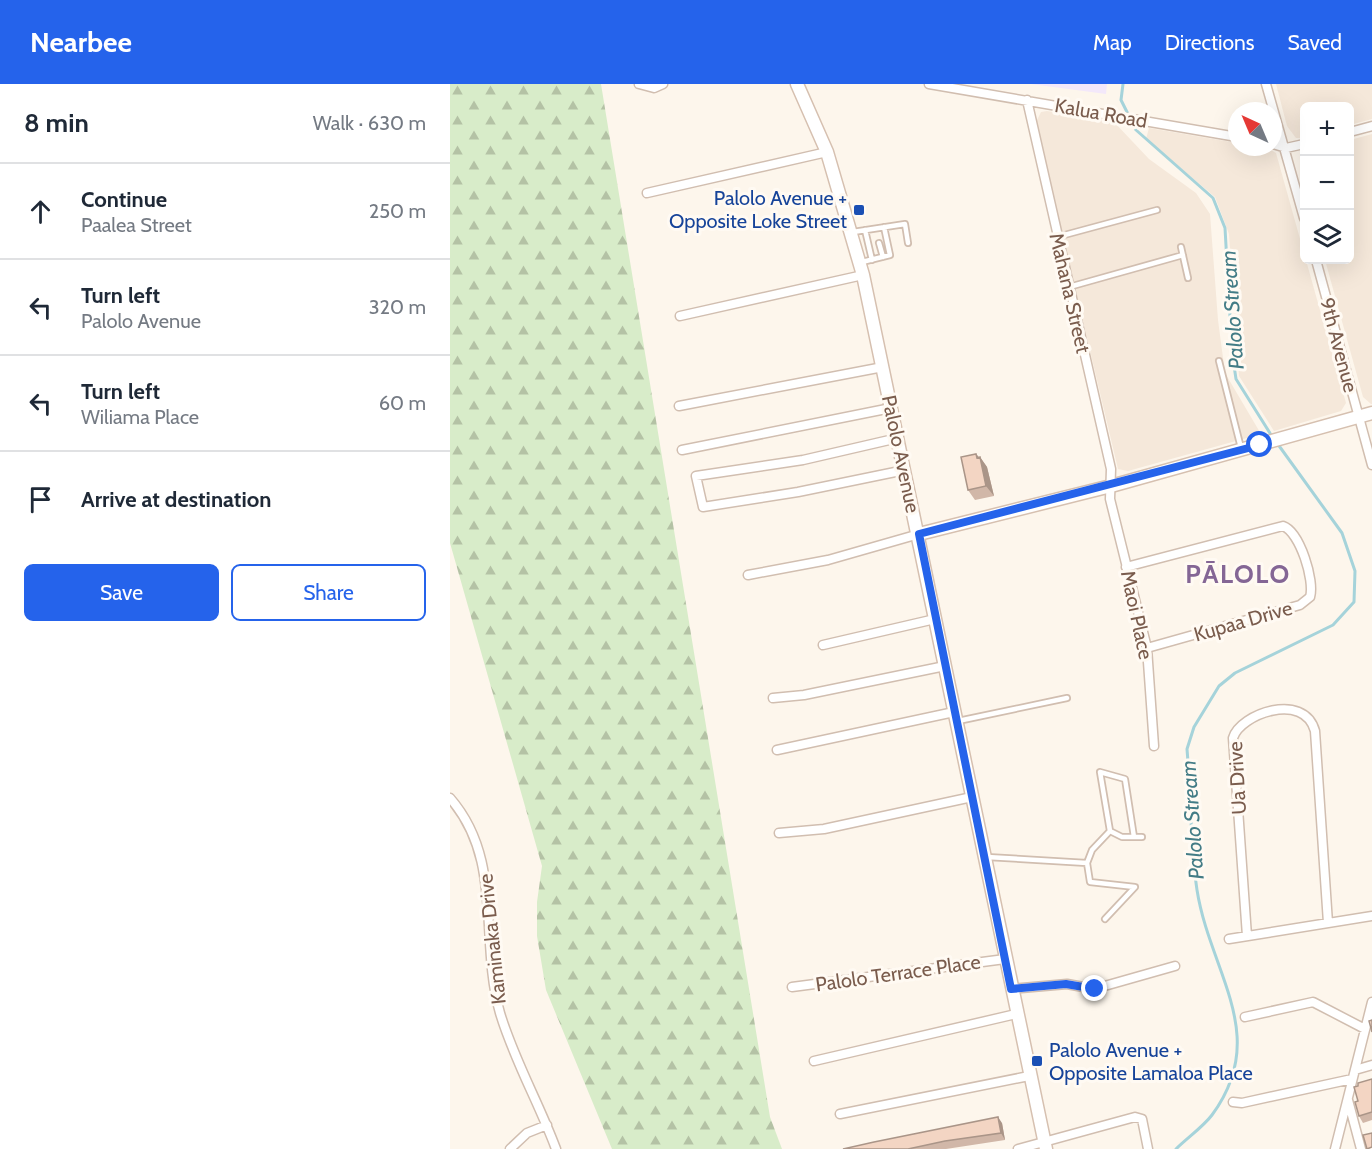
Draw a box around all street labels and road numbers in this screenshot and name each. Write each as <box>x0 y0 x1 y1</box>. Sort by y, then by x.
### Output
street label: Kalua Road <box>1053 93 1149 133</box>
street label: Mahana Street <box>1044 230 1096 356</box>
street label: 9th Avenue <box>1315 295 1363 395</box>
street label: Palolo Avenue <box>877 393 925 515</box>
street label: Maoi Place <box>1116 568 1158 662</box>
street label: Kupaa Drive <box>1191 596 1295 646</box>
street label: Ua Drive <box>1223 741 1251 815</box>
street label: Kaminaka Drive <box>473 872 511 1006</box>
street label: Palolo Terrace Place <box>814 950 982 996</box>

